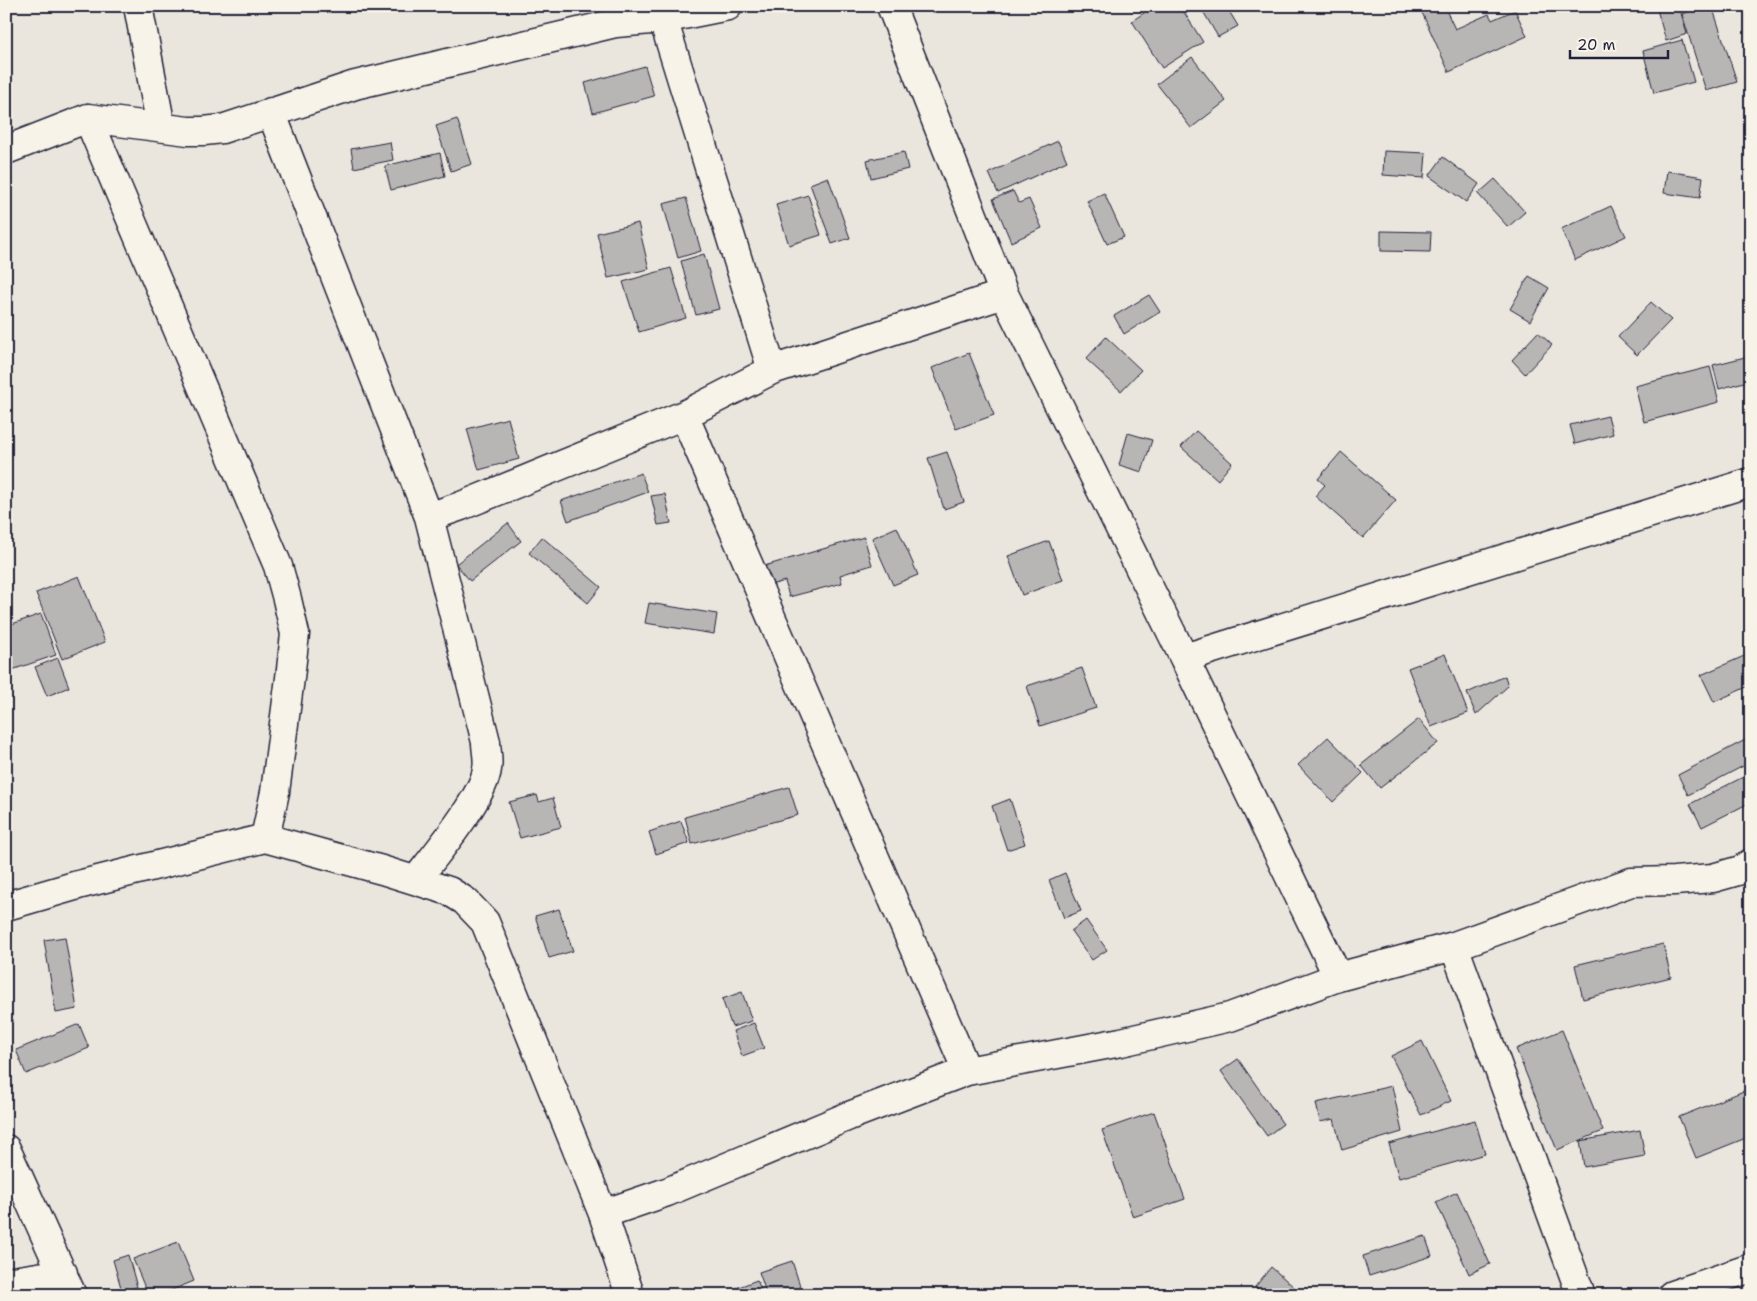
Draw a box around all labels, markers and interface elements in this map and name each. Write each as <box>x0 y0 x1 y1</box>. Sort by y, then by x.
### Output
scale bar <box>1570 28 1667 60</box>
text: 20 m <box>1577 35 1616 55</box>

